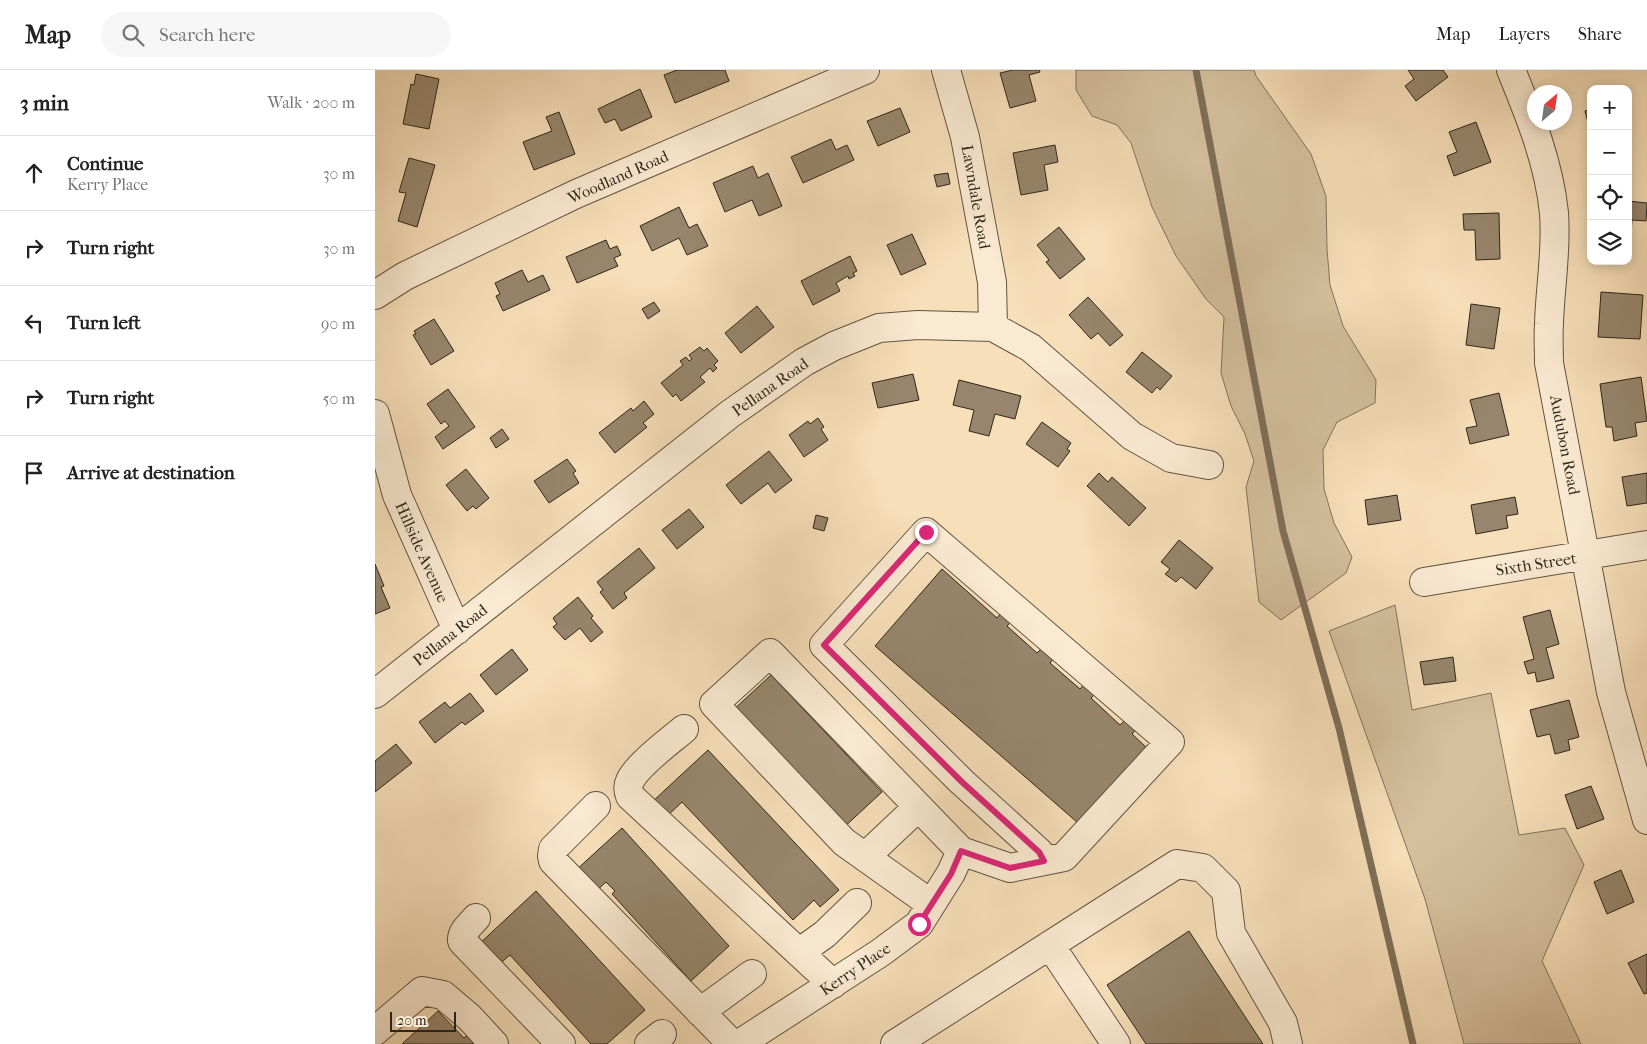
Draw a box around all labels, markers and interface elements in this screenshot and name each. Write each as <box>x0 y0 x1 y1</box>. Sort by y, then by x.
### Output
search box <box>101 12 451 57</box>
text: Map <box>25 21 71 49</box>
icon: search <box>119 21 147 49</box>
text: Search here <box>159 24 255 46</box>
text: Map <box>1436 24 1470 45</box>
text: Layers <box>1498 24 1550 45</box>
text: Share <box>1578 24 1622 45</box>
north arrow <box>1527 85 1572 130</box>
map controls <box>1587 85 1632 265</box>
button: + <box>1587 85 1632 130</box>
text: 3 min <box>20 91 69 115</box>
text: Walk · 200 m <box>268 93 355 112</box>
button: − <box>1587 130 1632 175</box>
street label: Lawndale Road <box>958 144 995 251</box>
street label: Woodland Road <box>564 146 672 208</box>
text: Continue <box>67 153 143 175</box>
icon: ahead <box>20 159 48 187</box>
text: 30 m <box>323 164 355 183</box>
text: Kerry Place <box>67 175 148 194</box>
button: locate <box>1587 175 1632 220</box>
button: layers <box>1587 220 1632 265</box>
icon: right <box>20 234 48 262</box>
text: Turn right <box>67 237 154 259</box>
text: 30 m <box>323 239 355 258</box>
icon: left <box>20 309 48 337</box>
text: Turn left <box>67 312 141 334</box>
text: 90 m <box>321 314 355 333</box>
street label: Pellana Road <box>728 353 812 420</box>
icon: right <box>20 384 48 412</box>
text: Turn right <box>67 387 154 409</box>
text: 50 m <box>323 389 355 408</box>
street label: Audubon Road <box>1546 392 1584 497</box>
icon: arrive <box>20 459 48 487</box>
text: Arrive at destination <box>67 462 235 484</box>
street label: Hillside Avenue <box>391 499 453 605</box>
route end <box>915 521 938 544</box>
street label: Sixth Street <box>1494 548 1578 580</box>
street label: Pellana Road <box>409 600 491 670</box>
route start <box>908 913 931 936</box>
street label: Kerry Place <box>816 938 894 1000</box>
scale bar <box>390 1009 456 1032</box>
text: 20 m <box>397 1012 427 1029</box>

